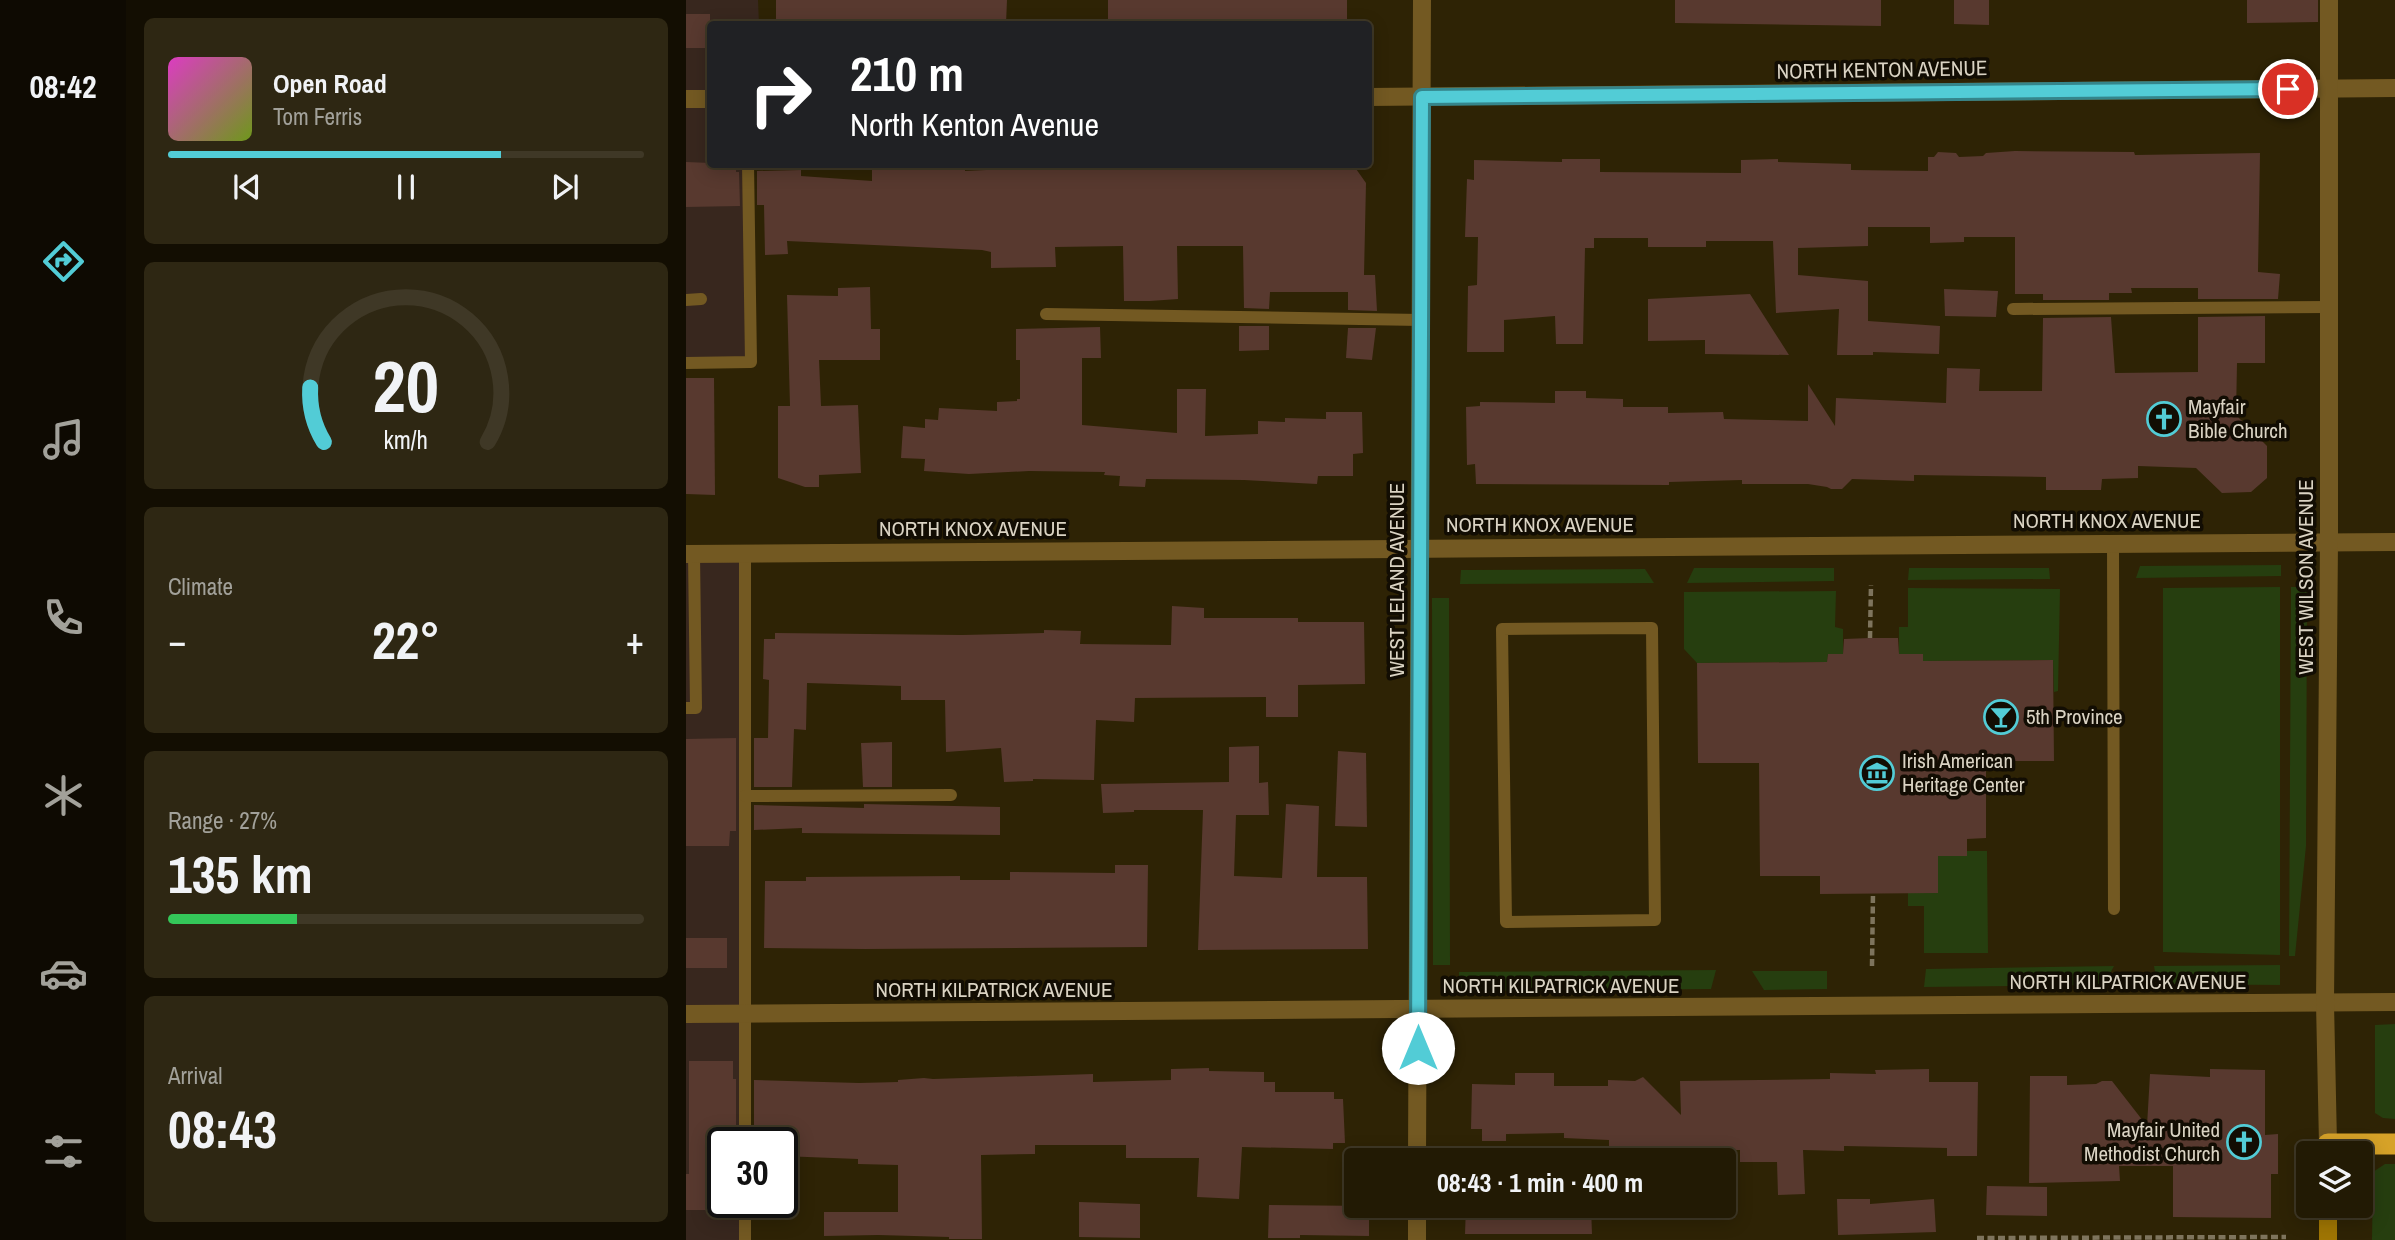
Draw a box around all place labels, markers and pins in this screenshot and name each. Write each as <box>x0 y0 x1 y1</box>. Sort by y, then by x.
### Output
pin <box>2258 59 2318 119</box>
place label: Mayfair Bible Church <box>2188 392 2288 445</box>
church icon: Mayfair Bible Church <box>2145 400 2183 438</box>
bar icon: 5th Province <box>1982 698 2020 736</box>
place label: 5th Province <box>2026 702 2123 731</box>
place label: Irish American Heritage Center <box>1902 746 2025 799</box>
museum icon: Irish American Heritage Center <box>1858 754 1896 792</box>
place label: Mayfair United Methodist Church <box>2084 1115 2220 1168</box>
church icon: Mayfair United Methodist Church <box>2225 1123 2263 1161</box>

